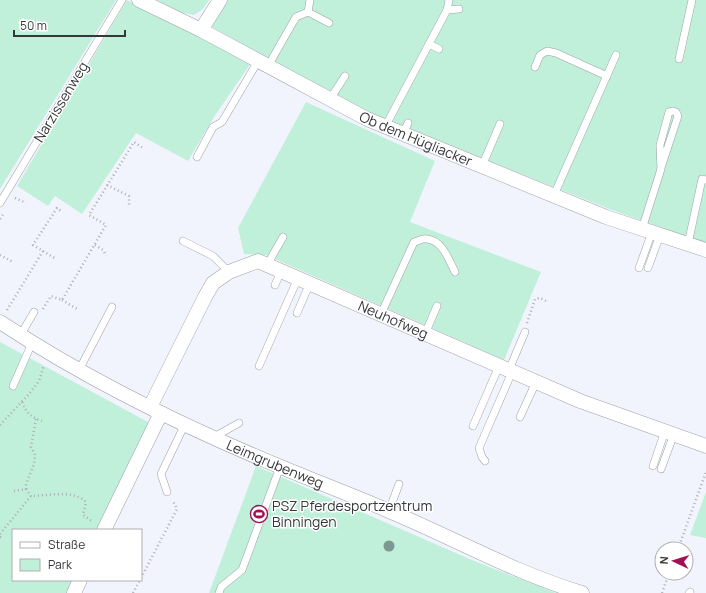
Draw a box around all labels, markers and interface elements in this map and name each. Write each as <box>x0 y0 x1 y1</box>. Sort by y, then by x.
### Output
scale bar <box>14 12 125 38</box>
text: 50 m <box>20 17 47 34</box>
street label: Narzissenweg <box>29 58 92 146</box>
street label: Ob dem Hügliacker <box>356 107 475 170</box>
street label: Neuhofweg <box>355 296 431 343</box>
street label: Leimgrubenweg <box>224 435 327 492</box>
place label: PSZ Pferdesportzentrum Binningen <box>272 496 432 531</box>
sports icon: PSZ Pferdesportzentrum Binningen <box>249 504 269 524</box>
legend <box>12 529 142 581</box>
text: Straße <box>48 536 85 553</box>
north arrow <box>654 541 694 581</box>
text: Park <box>48 556 73 573</box>
text: N <box>656 556 671 565</box>

